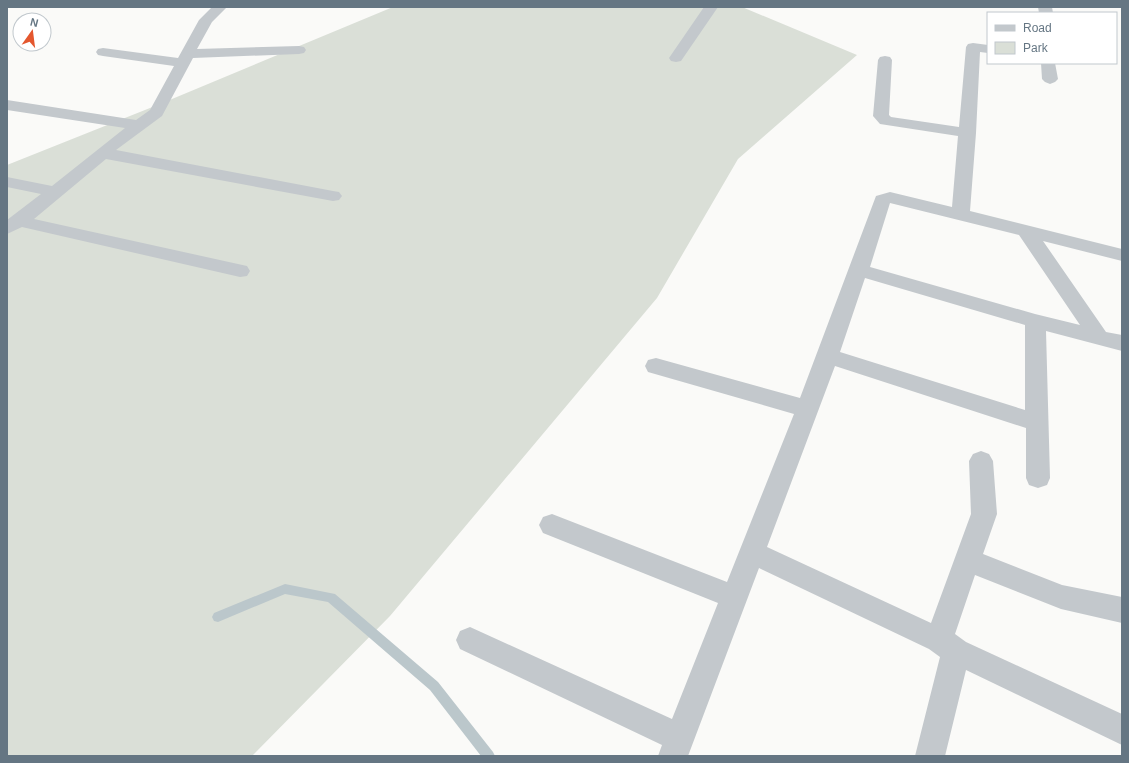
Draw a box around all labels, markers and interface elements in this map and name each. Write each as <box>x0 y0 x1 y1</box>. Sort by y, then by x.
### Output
north arrow <box>12 12 52 52</box>
legend <box>987 12 1117 64</box>
text: N <box>29 16 40 29</box>
text: Road <box>1023 21 1052 35</box>
text: Park <box>1023 41 1049 55</box>

